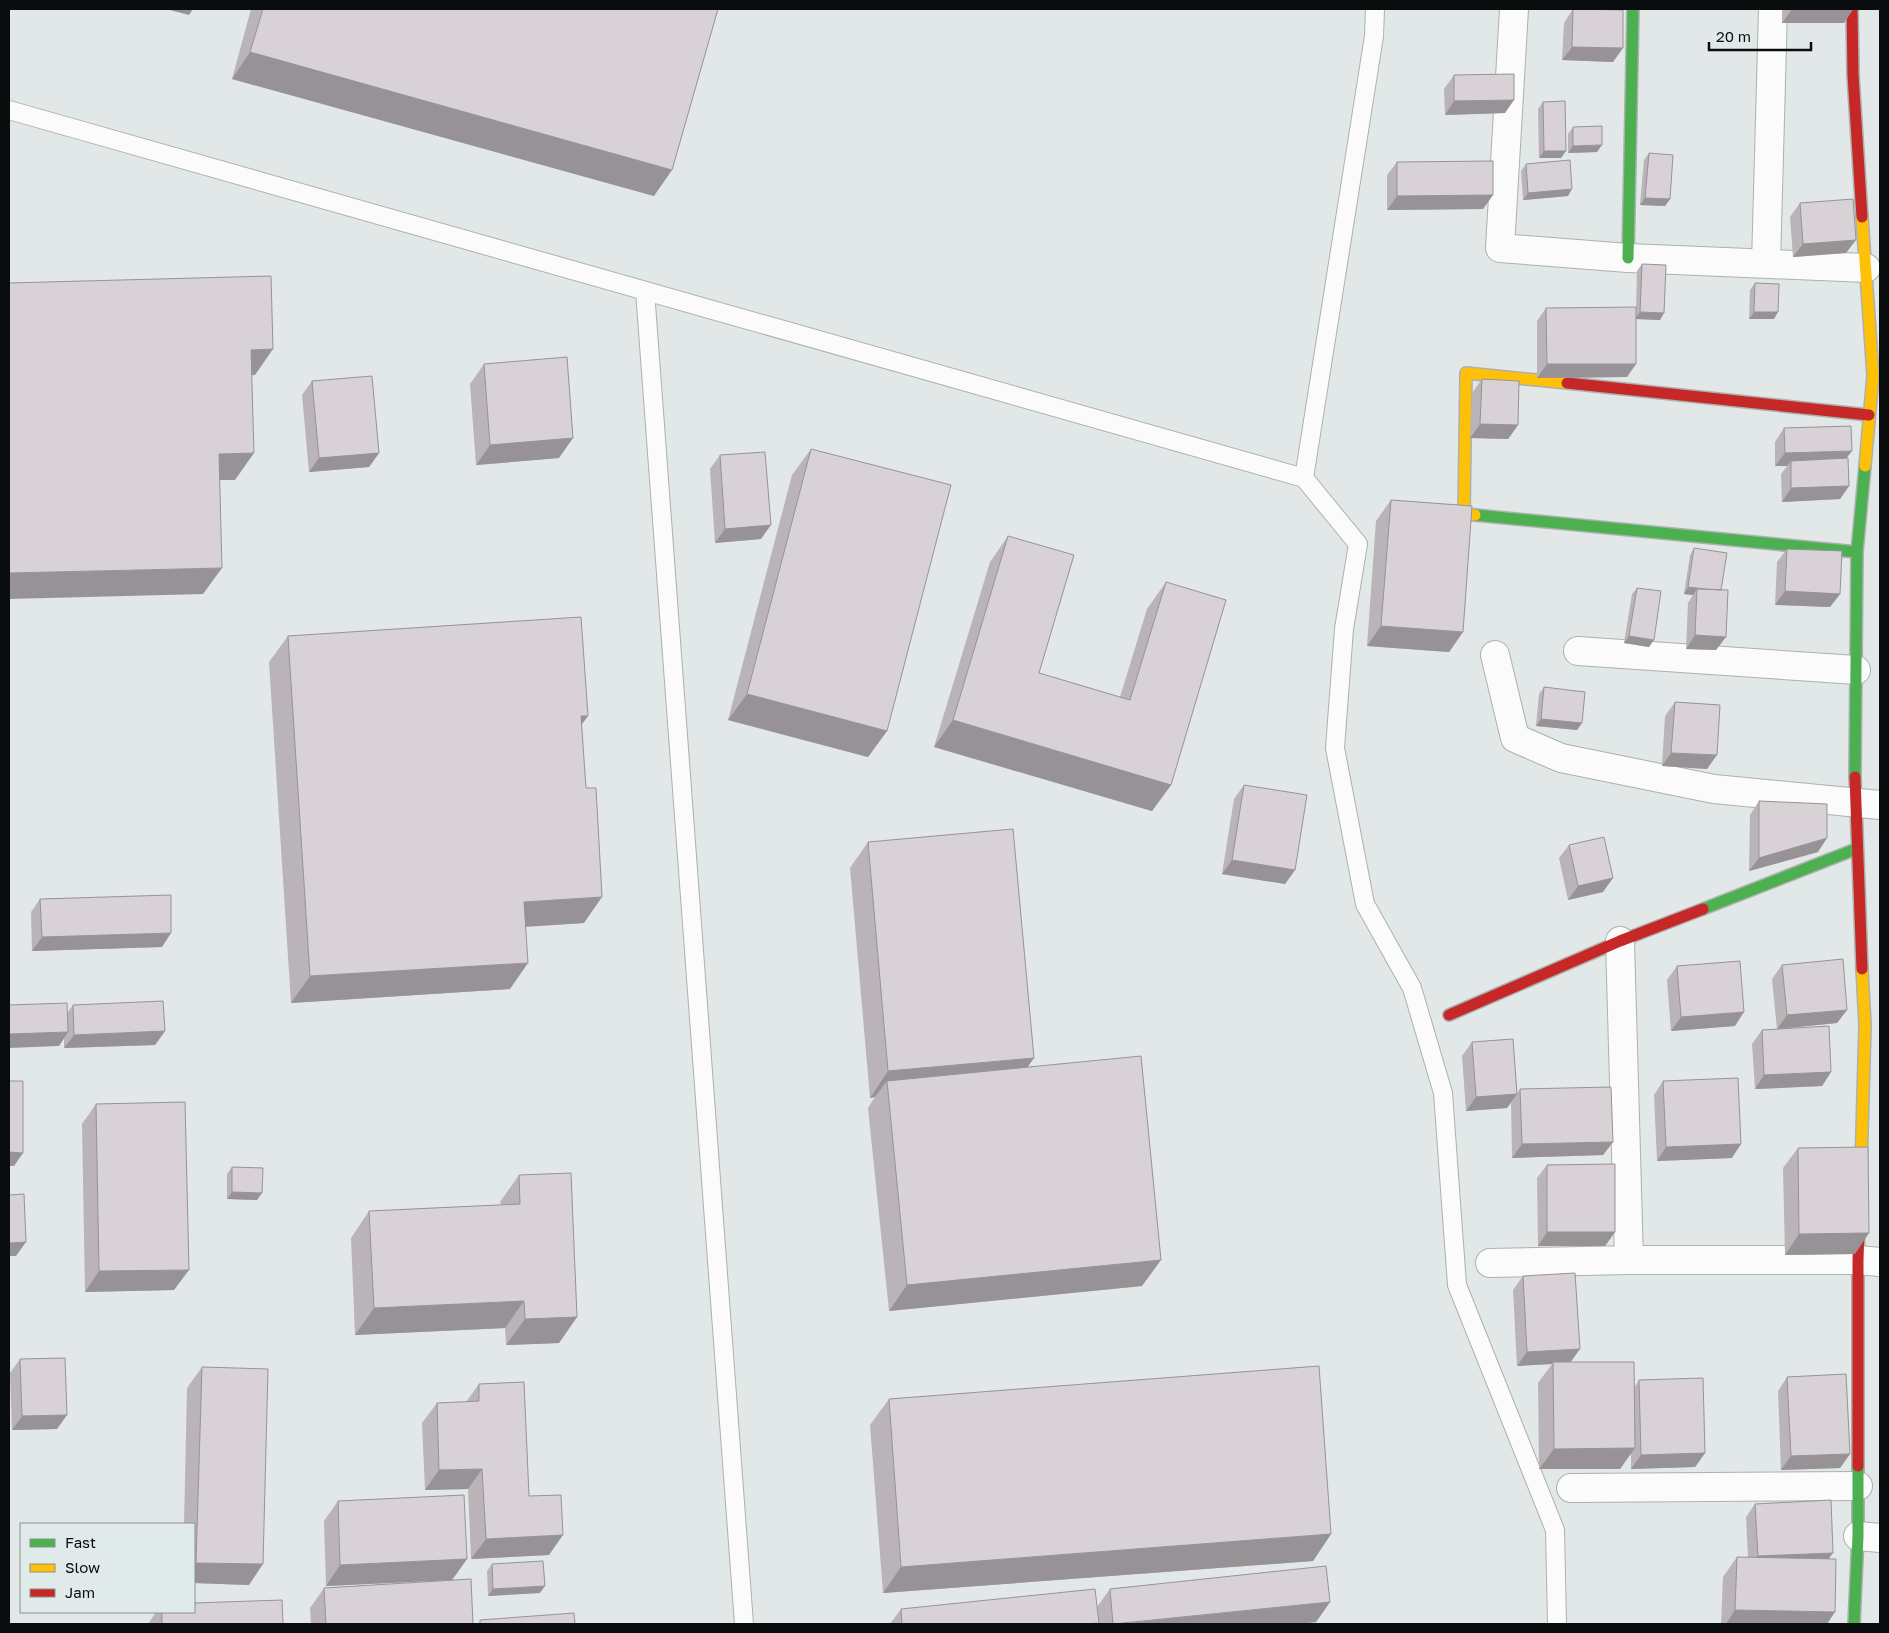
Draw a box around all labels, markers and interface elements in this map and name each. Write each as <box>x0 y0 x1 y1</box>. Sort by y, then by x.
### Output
scale bar <box>1709 20 1812 52</box>
text: 20 m <box>1716 27 1751 45</box>
legend <box>20 1523 195 1613</box>
text: Fast <box>65 1533 96 1551</box>
text: Slow <box>65 1558 100 1576</box>
text: Jam <box>65 1583 95 1601</box>

